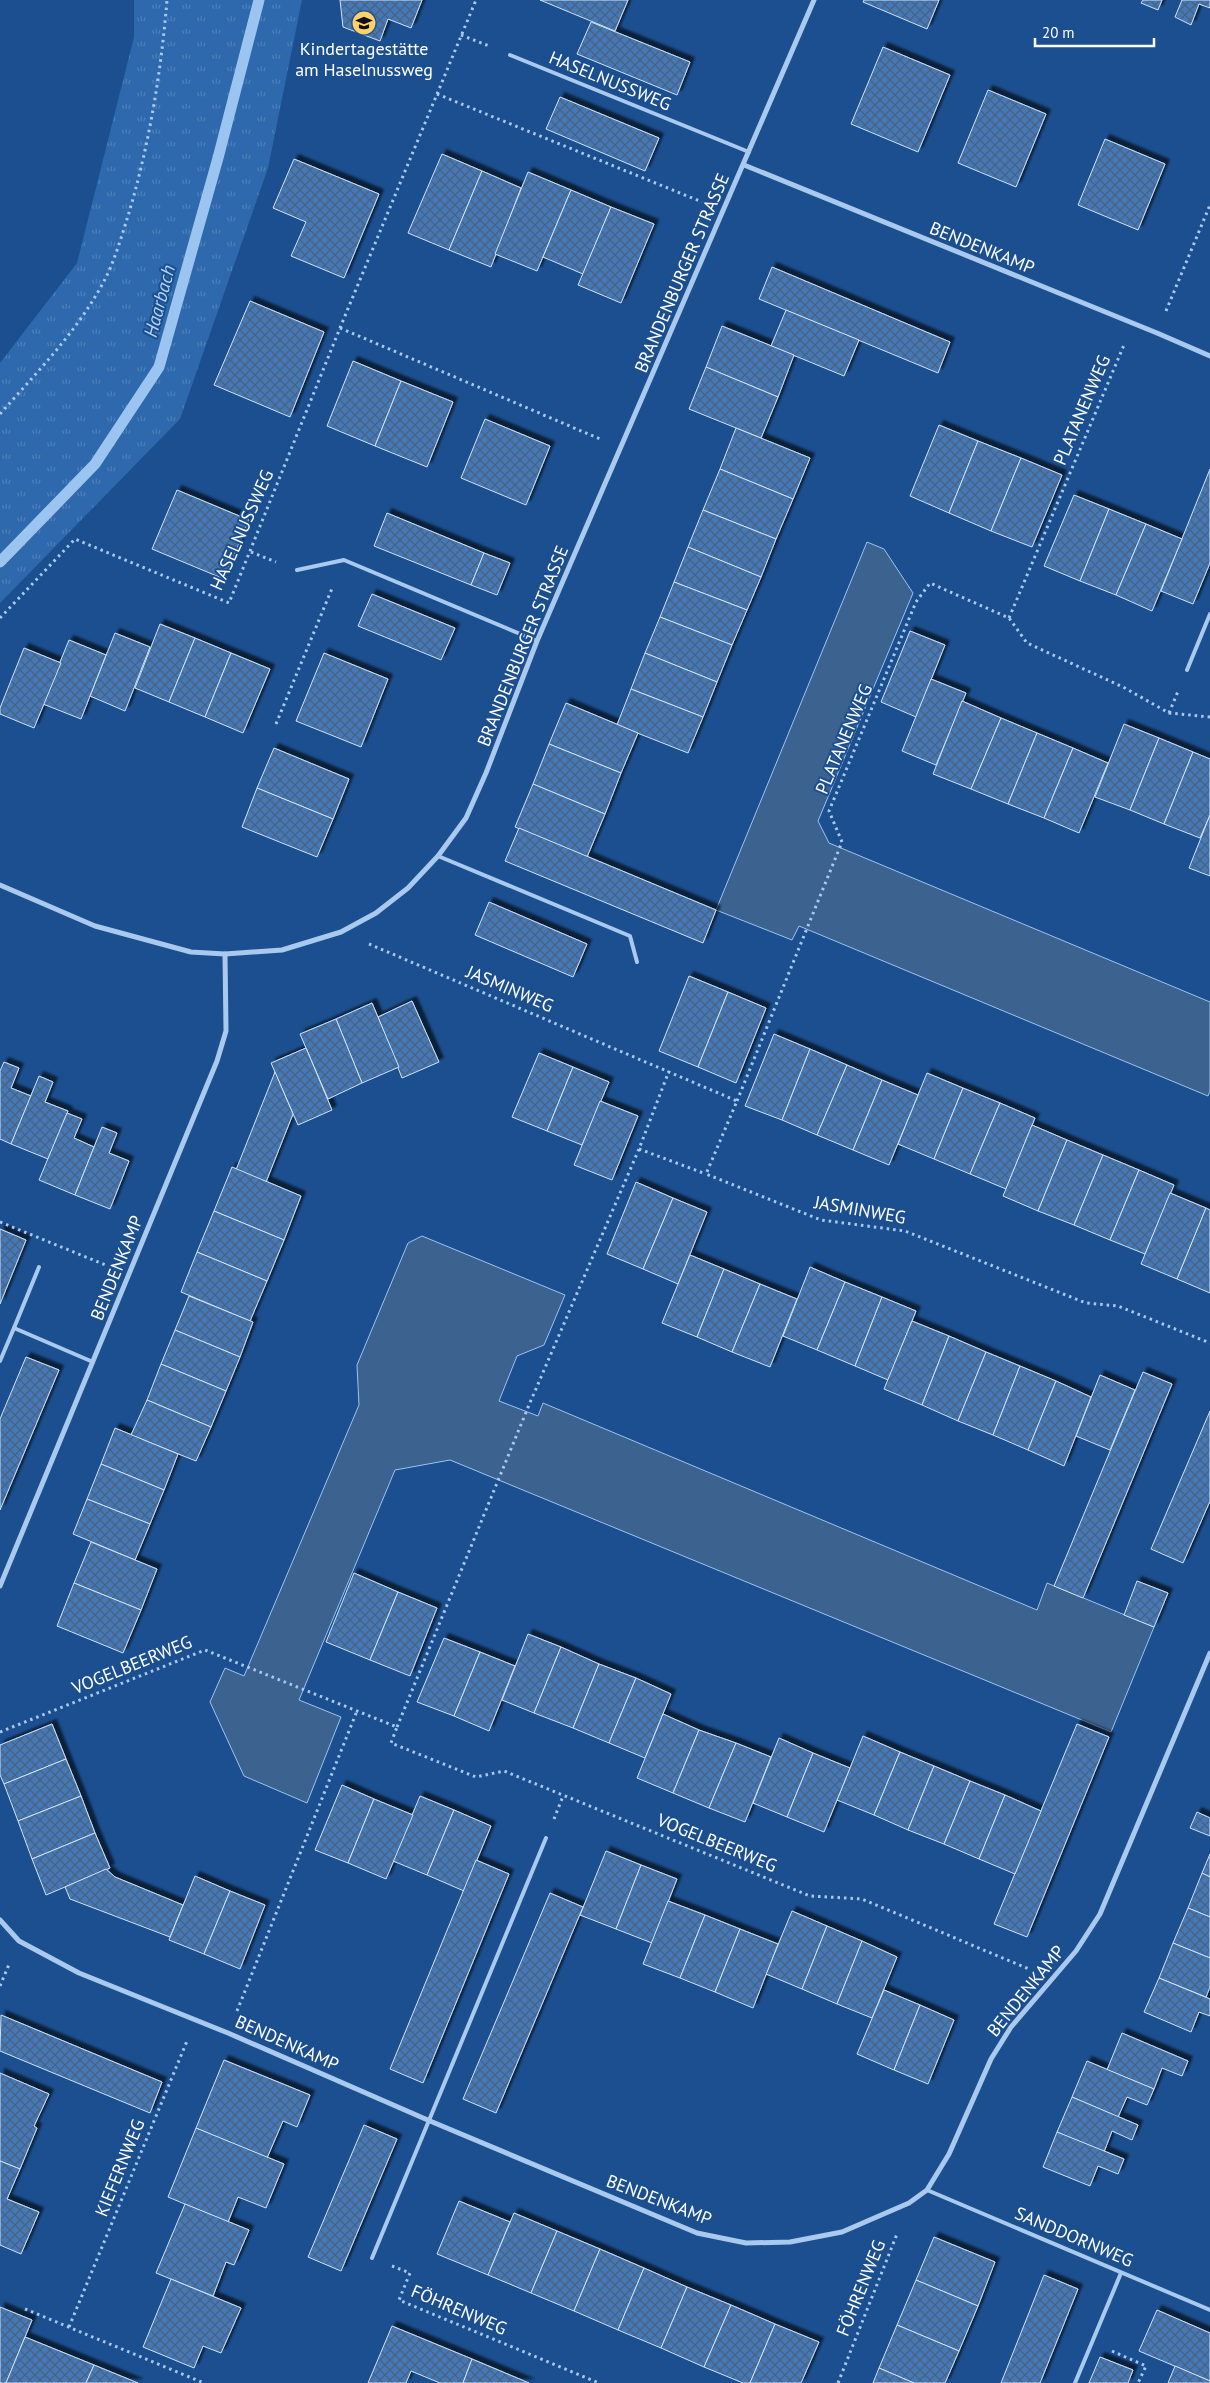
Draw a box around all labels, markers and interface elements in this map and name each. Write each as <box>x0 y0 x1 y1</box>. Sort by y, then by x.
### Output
school or university icon: Kindertagestätte am Haselnussweg <box>351 10 377 36</box>
scale bar <box>1035 15 1154 47</box>
text: 20 m <box>1042 23 1075 42</box>
place label: Kindertagestätte am Haselnussweg <box>295 37 433 81</box>
street label: HASELNUSSWEG <box>546 46 675 115</box>
street label: BRANDENBURGER STRASSE <box>629 170 734 376</box>
street label: BENDENKAMP <box>926 216 1038 279</box>
water label: Haarbach <box>138 262 180 340</box>
street label: PLATANENWEG <box>1048 351 1115 468</box>
street label: HASELNUSSWEG <box>205 466 278 594</box>
street label: BRANDENBURGER STRASSE <box>472 542 573 750</box>
street label: PLATANENWEG <box>810 680 877 797</box>
street label: JASMINWEG <box>462 959 557 1017</box>
street label: JASMINWEG <box>812 1190 908 1229</box>
street label: BENDENKAMP <box>85 1212 148 1324</box>
street label: VOGELBEERWEG <box>68 1630 195 1699</box>
street label: VOGELBEERWEG <box>653 1808 781 1877</box>
street label: BENDENKAMP <box>982 1940 1070 2041</box>
street label: BENDENKAMP <box>232 2009 343 2076</box>
street label: KIEFERNWEG <box>90 2116 150 2220</box>
street label: BENDENKAMP <box>603 2169 715 2230</box>
street label: SANDDORNWEG <box>1012 2201 1137 2272</box>
street label: FÖHRENWEG <box>831 2236 890 2339</box>
street label: FÖHRENWEG <box>408 2279 511 2340</box>

